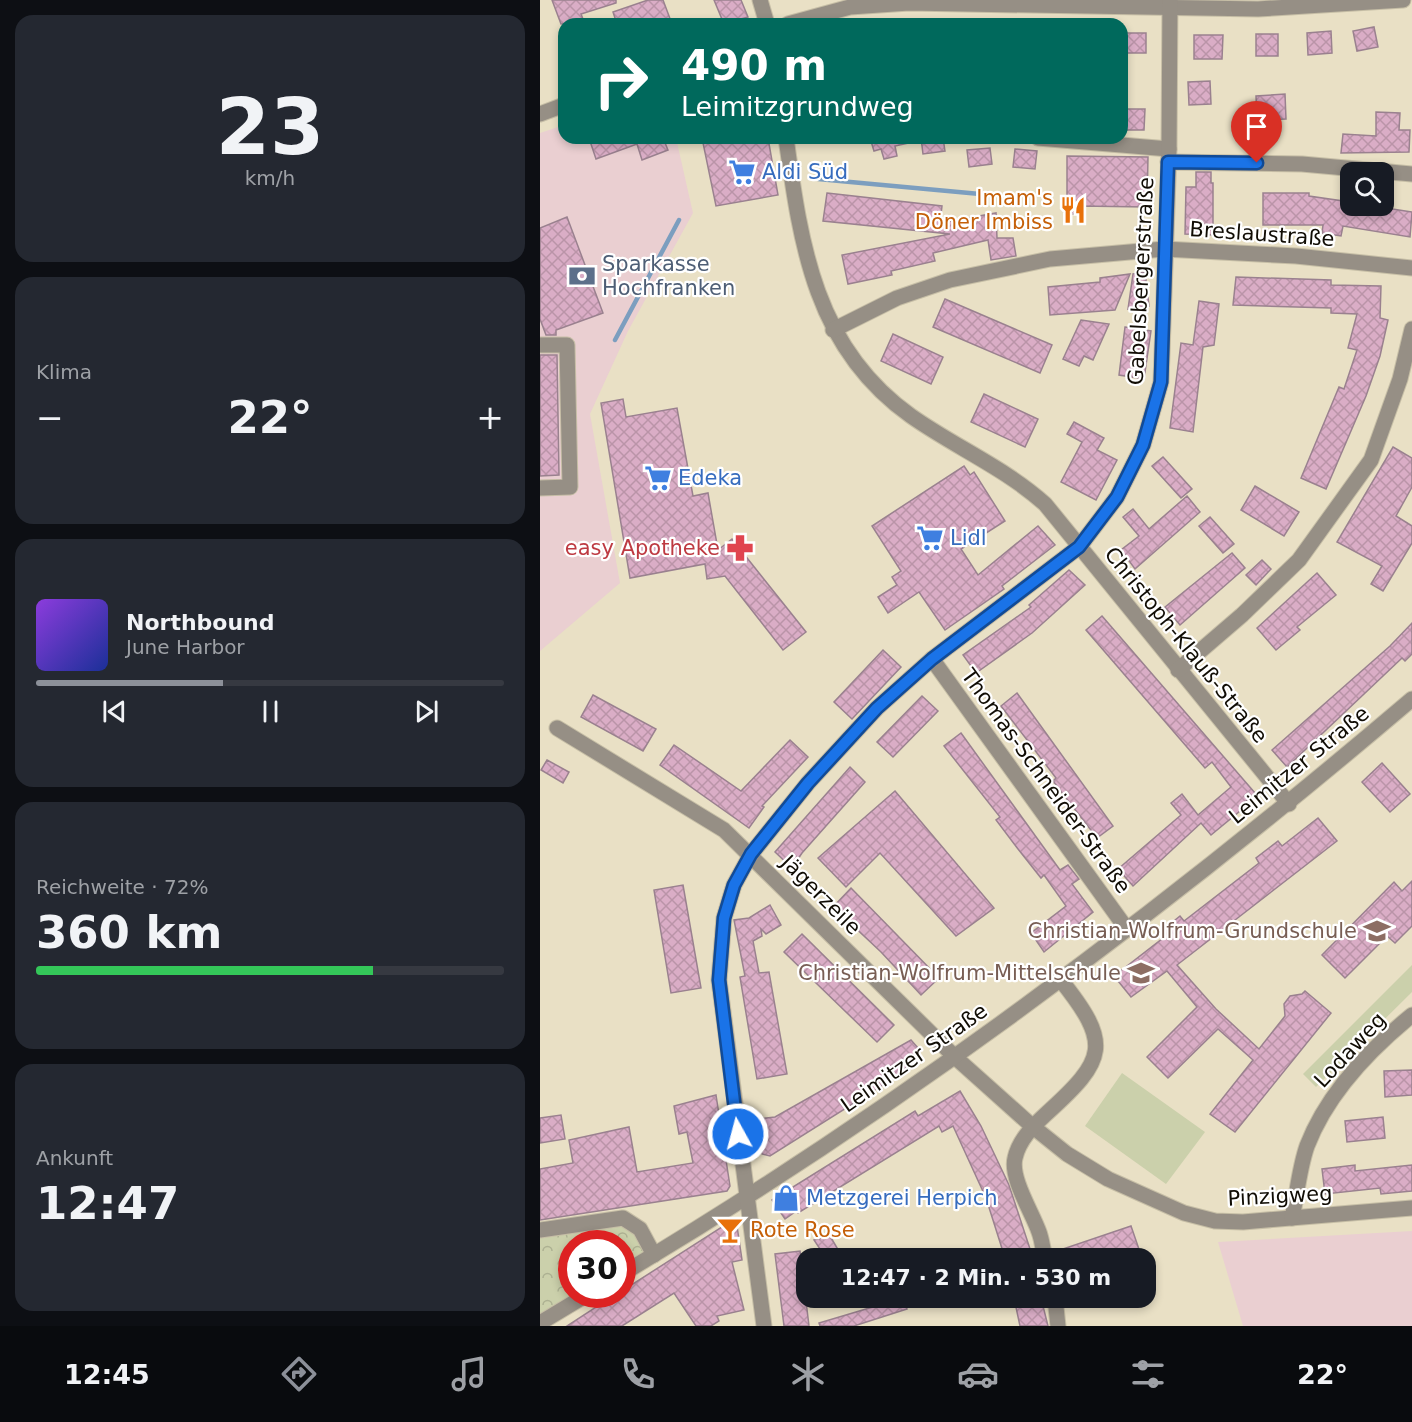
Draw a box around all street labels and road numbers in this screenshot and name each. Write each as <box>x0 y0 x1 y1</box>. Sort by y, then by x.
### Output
street label: Gabelsbergerstraße <box>1124 176 1158 386</box>
street label: Breslaustraße <box>1189 217 1335 251</box>
street label: Christoph-Klauß-Straße <box>1100 542 1272 748</box>
street label: Thomas-Schneider-Straße <box>956 663 1135 898</box>
street label: Leimitzer Straße <box>1224 701 1374 829</box>
street label: Jägerzeile <box>775 849 866 940</box>
street label: Leimitzer Straße <box>836 999 992 1117</box>
street label: Lodaweg <box>1309 1008 1391 1092</box>
street label: Pinzigweg <box>1227 1181 1333 1211</box>

